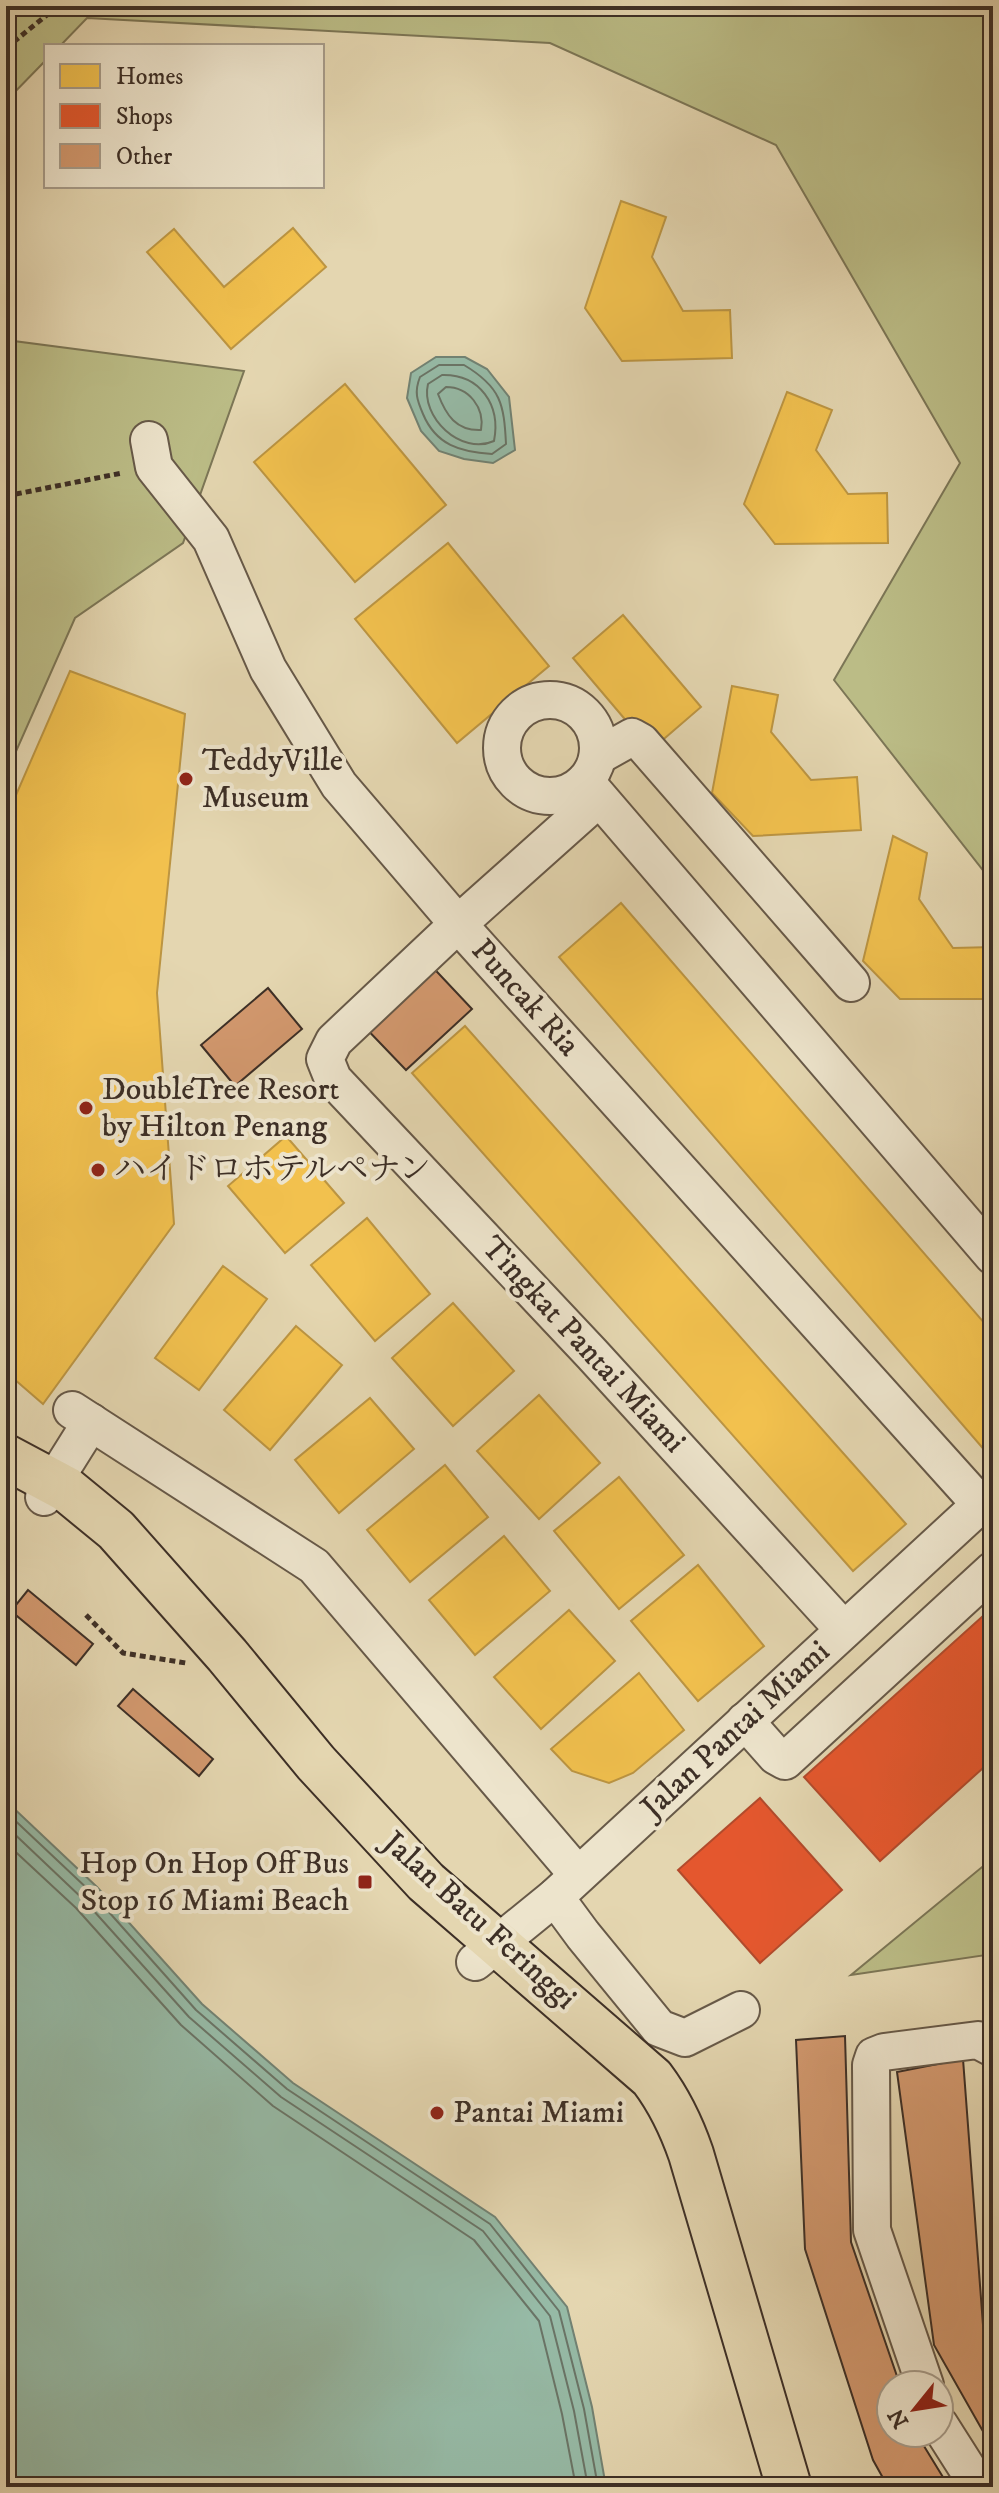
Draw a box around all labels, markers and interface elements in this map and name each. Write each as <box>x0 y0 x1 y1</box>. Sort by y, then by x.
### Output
legend <box>44 44 324 188</box>
text: Homes <box>116 62 183 92</box>
text: Shops <box>116 102 173 132</box>
text: Other <box>116 142 172 172</box>
place label: TeddyVille Museum <box>202 741 343 818</box>
marker: TeddyVille Museum <box>177 770 195 788</box>
street label: Puncak Ria <box>462 931 588 1065</box>
place label: DoubleTree Resort by Hilton Penang <box>102 1070 340 1147</box>
marker: DoubleTree Resort by Hilton Penang <box>77 1099 95 1117</box>
place label: ハイドロホテルペナン <box>114 1150 431 1190</box>
marker: ハイドロホテルペナン <box>89 1161 107 1179</box>
street label: Tingkat Pantai Miami <box>472 1228 694 1462</box>
street label: Jalan Pantai Miami <box>631 1632 839 1830</box>
street label: Jalan Batu Feringgi <box>372 1821 584 2019</box>
place label: Hop On Hop Off Bus Stop 16 Miami Beach <box>79 1844 349 1921</box>
marker: Hop On Hop Off Bus Stop 16 Miami Beach <box>356 1873 374 1891</box>
place label: Pantai Miami <box>453 2093 624 2133</box>
marker: Pantai Miami <box>428 2104 446 2122</box>
north arrow <box>875 2369 955 2449</box>
text: N <box>883 2404 915 2433</box>

